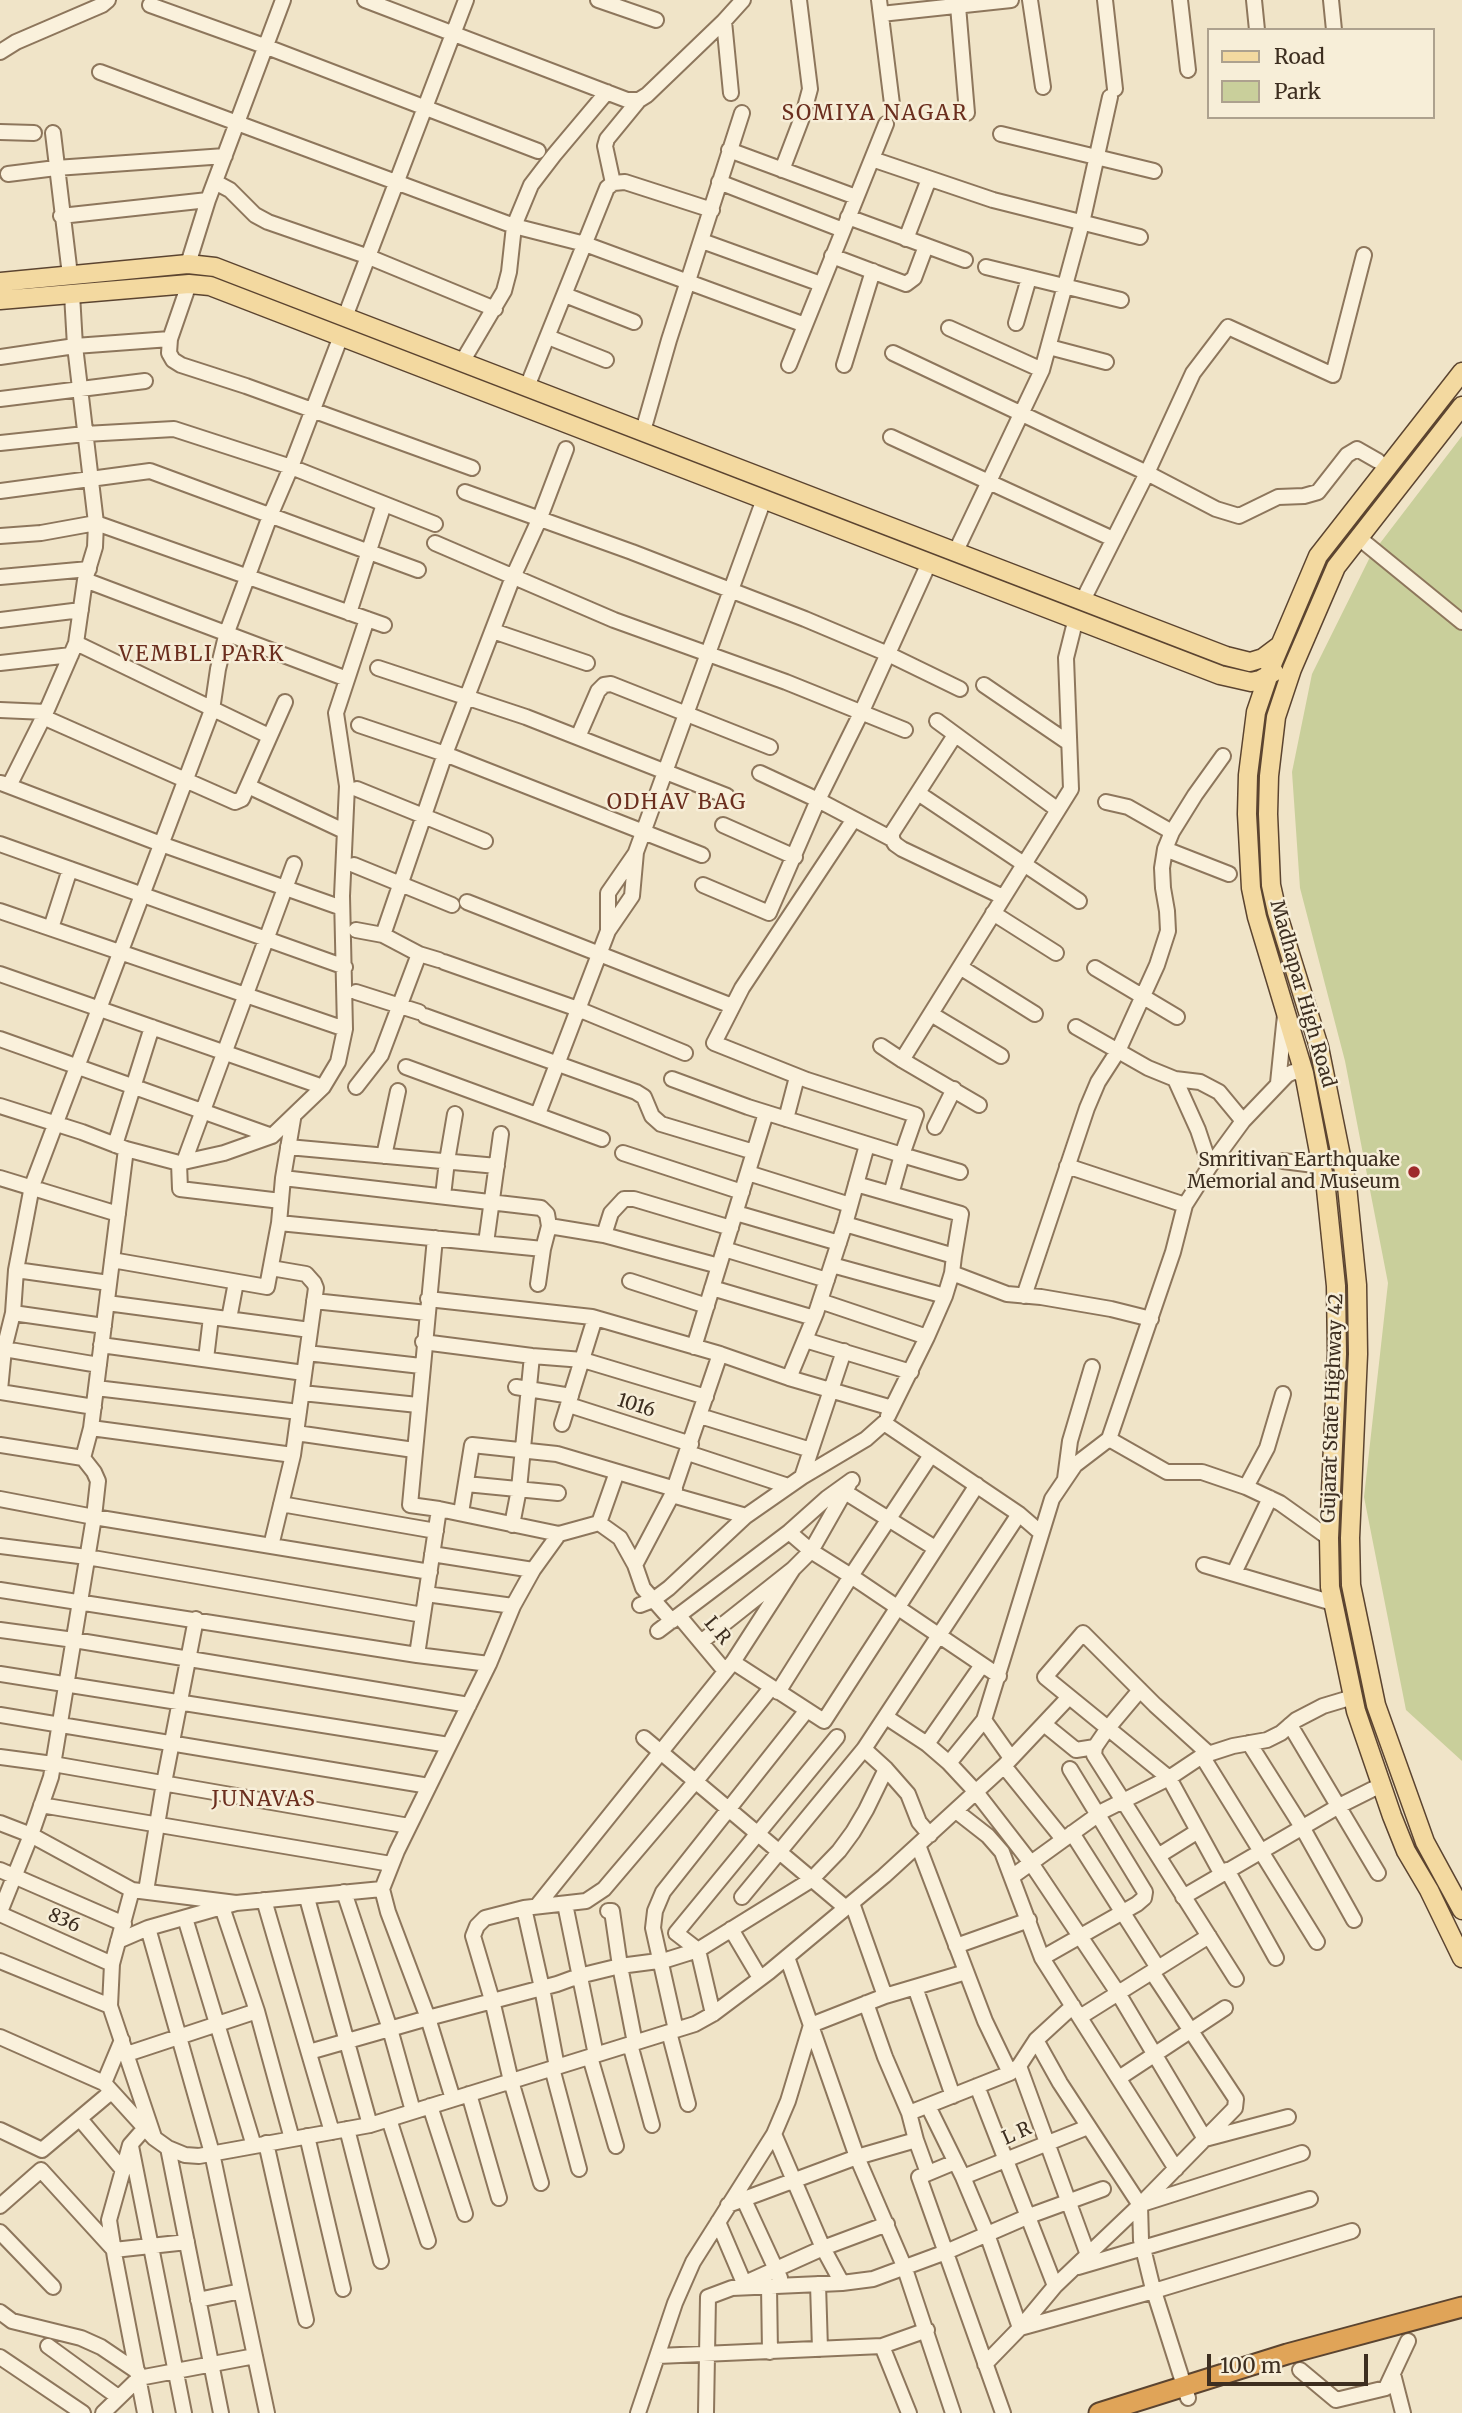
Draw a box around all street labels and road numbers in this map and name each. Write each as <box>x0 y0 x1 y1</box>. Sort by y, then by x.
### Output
street label: Madhapar High Road <box>1264 898 1340 1090</box>
street label: Gujarat State Highway 42 <box>1318 1293 1348 1523</box>
street label: 1016 <box>614 1389 658 1423</box>
street label: L R <box>699 1612 735 1650</box>
street label: 836 <box>44 1904 84 1938</box>
street label: L R <box>999 2118 1035 2150</box>

